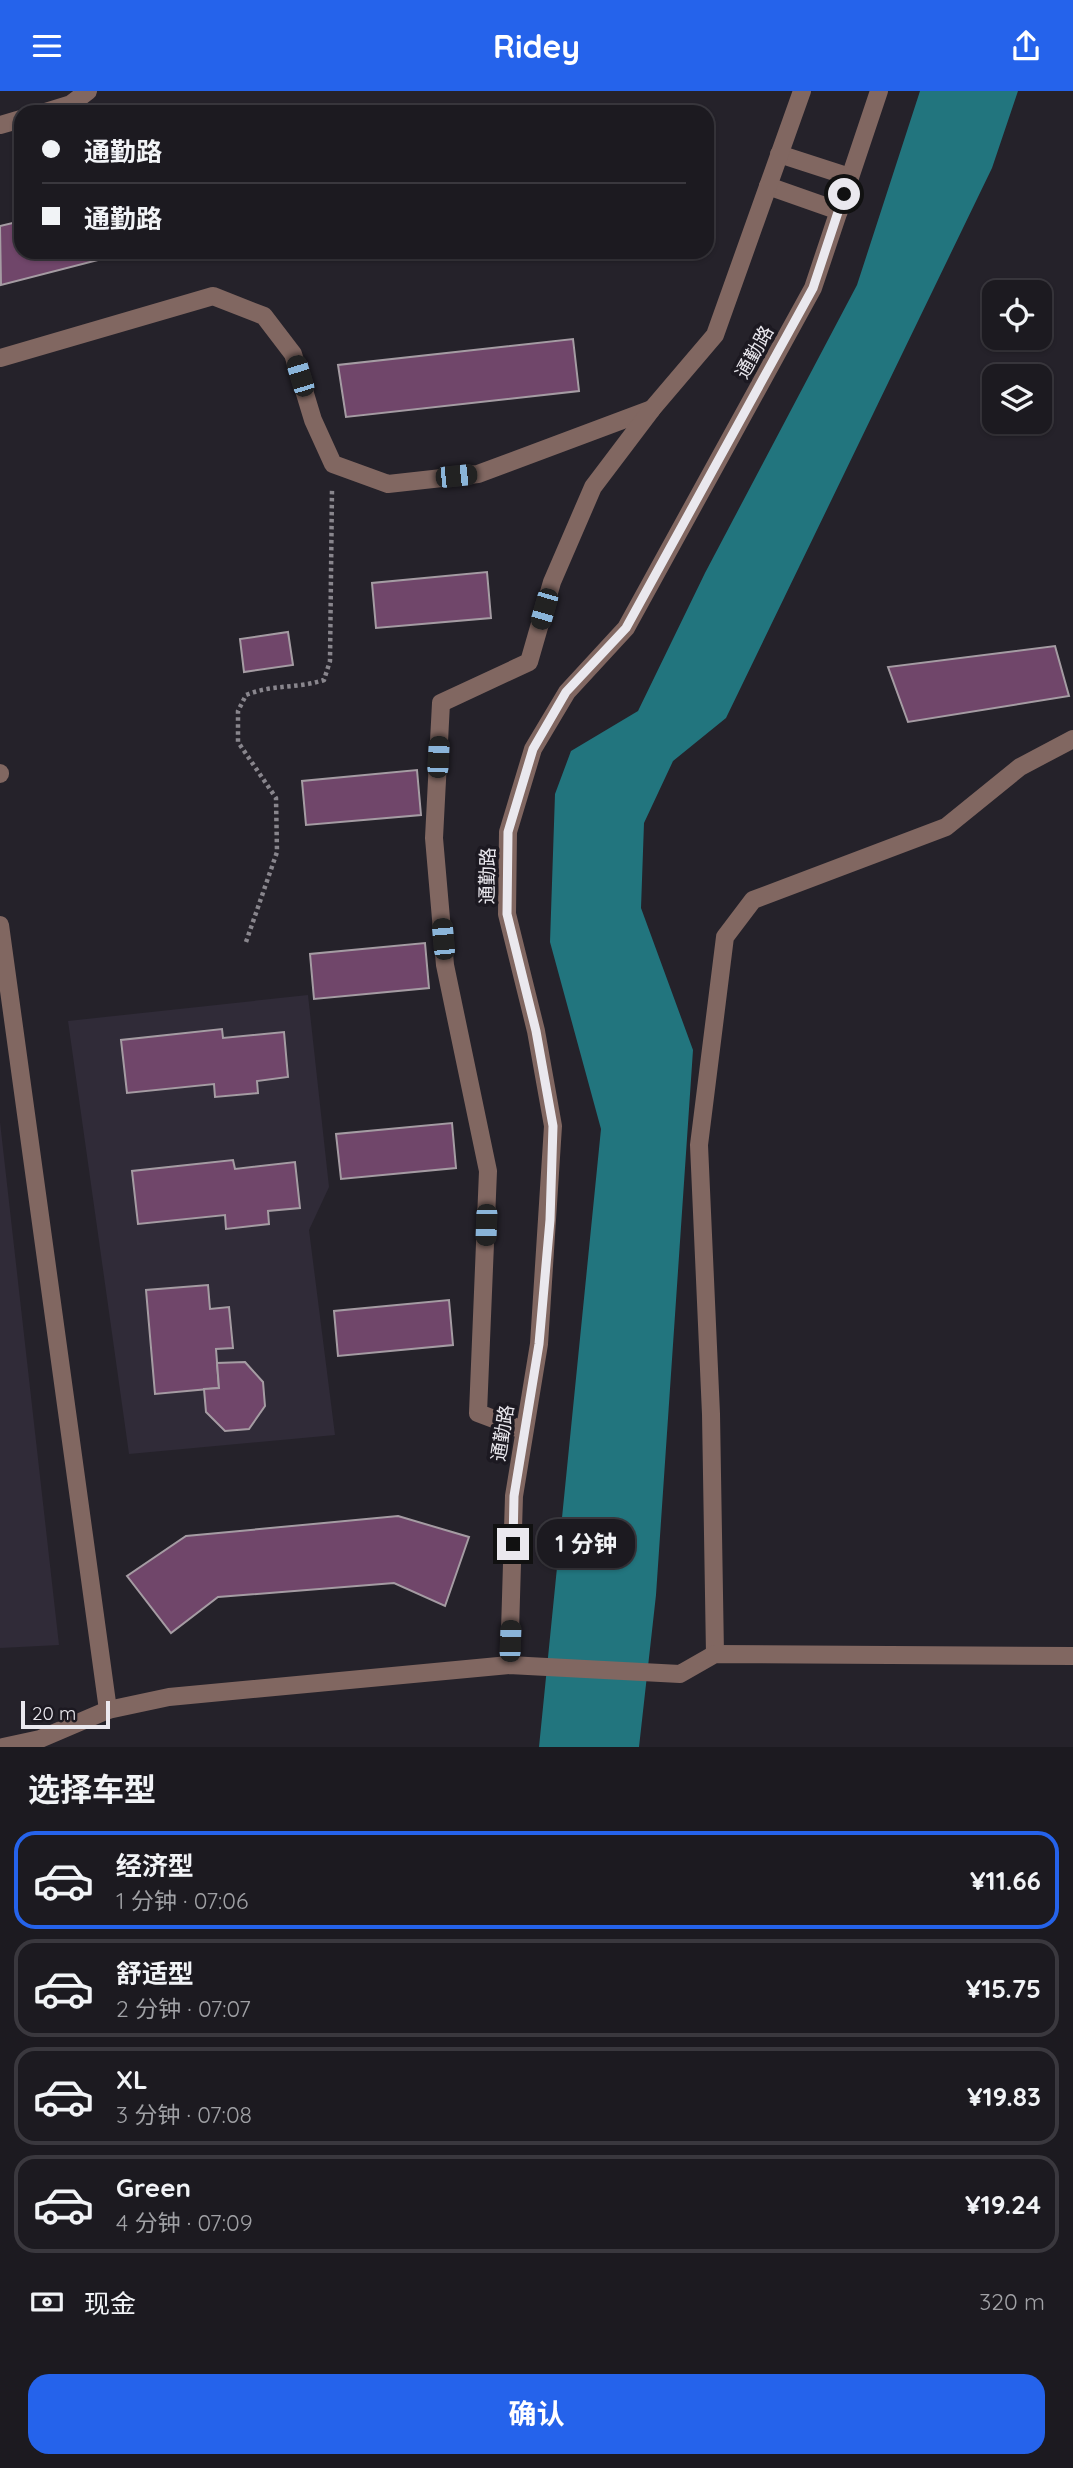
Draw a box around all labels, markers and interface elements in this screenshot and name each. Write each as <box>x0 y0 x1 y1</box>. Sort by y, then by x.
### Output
text: Ridey <box>493 26 580 66</box>
icon: menu <box>28 27 66 65</box>
icon: share <box>1007 27 1045 65</box>
text: 通勤路 <box>84 135 162 168</box>
route start <box>828 178 860 210</box>
text: 通勤路 <box>84 202 162 235</box>
map controls <box>982 280 1052 434</box>
button: locate <box>982 280 1052 350</box>
street label: 通勤路 <box>730 321 778 383</box>
car <box>284 353 317 399</box>
button: layers <box>982 364 1052 434</box>
car <box>435 463 478 489</box>
car <box>529 586 560 632</box>
car <box>427 735 450 779</box>
street label: 通勤路 <box>475 847 499 905</box>
car <box>431 917 456 961</box>
car <box>475 1204 498 1246</box>
street label: 通勤路 <box>486 1403 518 1463</box>
callout: 1 分钟 <box>538 1519 636 1569</box>
route end <box>497 1528 529 1560</box>
text: 1 分钟 <box>555 1529 617 1558</box>
car <box>499 1620 522 1662</box>
scale bar <box>21 1698 110 1730</box>
text: 20 m <box>32 1701 76 1725</box>
text: 选择车型 <box>28 1769 156 1809</box>
icon: car <box>32 1849 95 1912</box>
text: 经济型 <box>116 1849 194 1882</box>
text: ¥11.66 <box>970 1864 1041 1897</box>
text: 1 分钟 · 07:06 <box>116 1886 248 1915</box>
icon: car <box>32 1957 95 2020</box>
text: 舒适型 <box>116 1957 194 1990</box>
text: ¥15.75 <box>966 1972 1041 2005</box>
text: 2 分钟 · 07:07 <box>116 1994 251 2023</box>
text: XL <box>116 2063 148 2096</box>
icon: car <box>32 2065 95 2128</box>
text: ¥19.83 <box>967 2080 1041 2113</box>
text: 3 分钟 · 07:08 <box>116 2100 252 2129</box>
text: Green <box>116 2171 191 2204</box>
icon: car <box>32 2173 95 2236</box>
text: ¥19.24 <box>965 2188 1041 2221</box>
text: 4 分钟 · 07:09 <box>116 2208 252 2237</box>
icon: cash <box>28 2283 66 2321</box>
text: 现金 <box>84 2287 136 2320</box>
text: 320 m <box>979 2287 1045 2316</box>
button: 确认 <box>28 2374 1045 2454</box>

